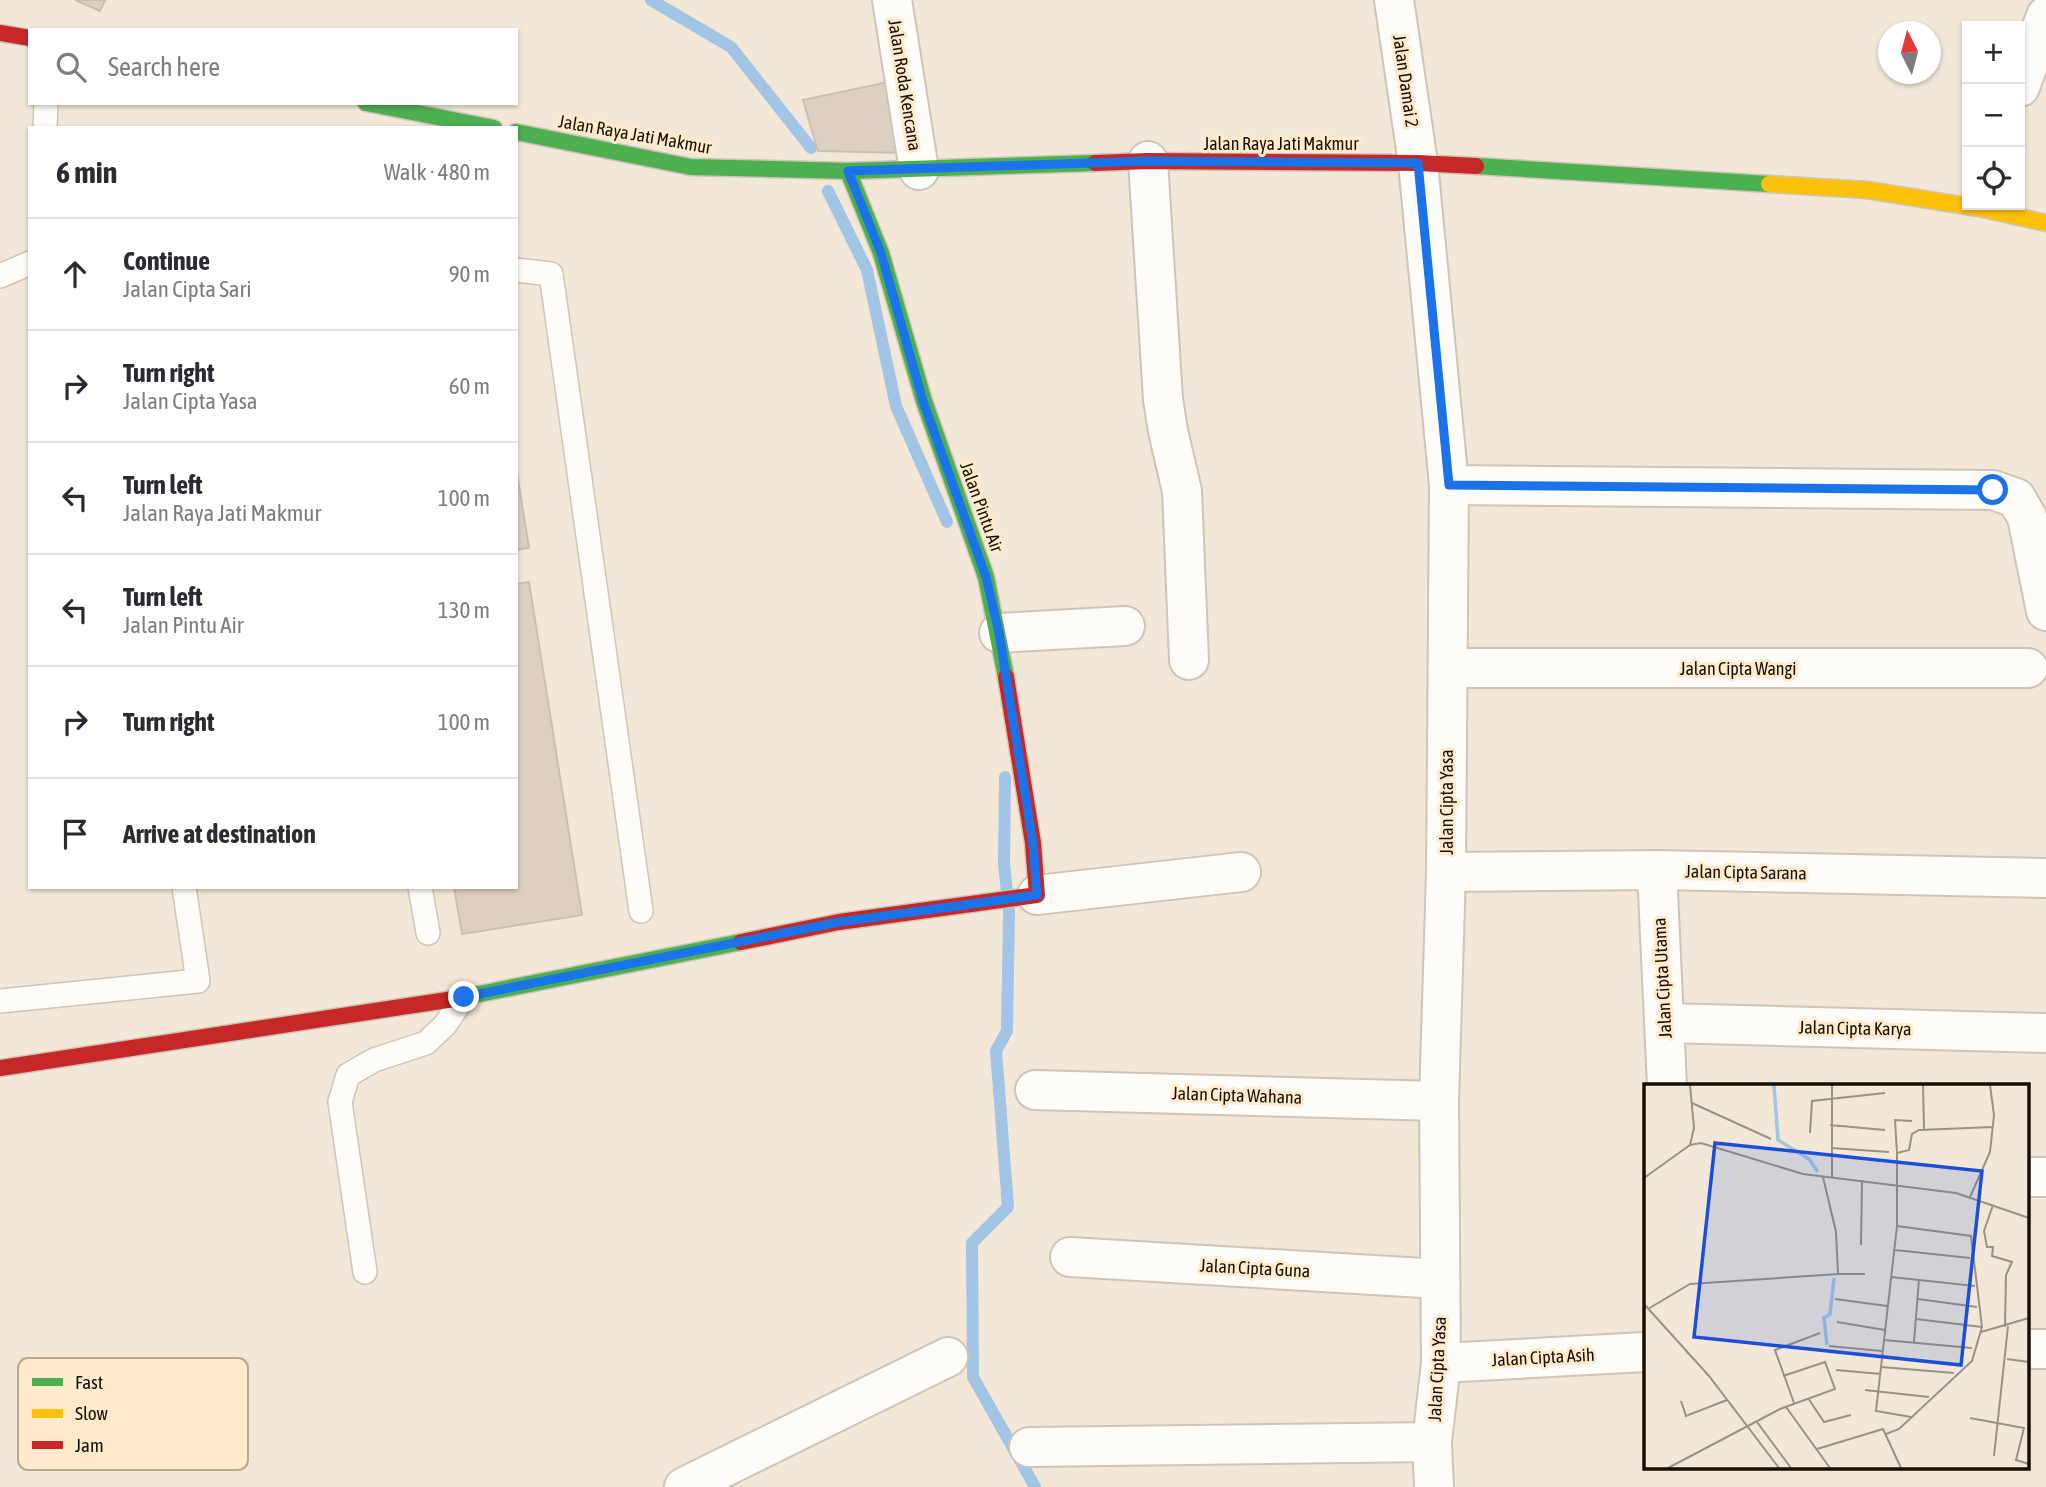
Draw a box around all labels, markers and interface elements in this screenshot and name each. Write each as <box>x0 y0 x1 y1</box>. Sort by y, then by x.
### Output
street label: Jalan Roda Kencana <box>884 18 926 152</box>
north arrow <box>1878 21 1941 84</box>
map controls <box>1962 21 2025 210</box>
button: + <box>1962 21 2025 84</box>
search box <box>28 28 518 105</box>
street label: Jalan Damai 2 <box>1389 33 1423 129</box>
icon: search <box>52 48 90 86</box>
text: Search here <box>108 52 220 82</box>
button: − <box>1962 84 2025 147</box>
street label: Jalan Raya Jati Makmur <box>557 110 714 158</box>
street label: Jalan Raya Jati Makmur <box>1203 133 1359 154</box>
button: locate <box>1962 147 2025 210</box>
text: 6 min <box>56 155 117 189</box>
text: Walk · 480 m <box>384 159 490 185</box>
text: Continue <box>123 246 210 276</box>
icon: ahead <box>56 255 94 293</box>
text: 90 m <box>449 261 490 287</box>
text: Jalan Cipta Sari <box>123 276 252 302</box>
text: Turn right <box>123 358 214 388</box>
icon: right <box>56 367 94 405</box>
text: 60 m <box>449 373 490 399</box>
text: Jalan Cipta Yasa <box>123 388 258 414</box>
street label: Jalan Pintu Air <box>956 459 1008 556</box>
text: Turn left <box>123 470 203 500</box>
route start <box>1977 474 2008 505</box>
icon: left <box>56 479 94 517</box>
text: 100 m <box>438 485 490 511</box>
text: Jalan Raya Jati Makmur <box>123 500 321 526</box>
text: Turn left <box>123 582 203 612</box>
icon: left <box>56 591 94 629</box>
text: 130 m <box>438 597 490 623</box>
text: Jalan Pintu Air <box>123 612 244 638</box>
street label: Jalan Cipta Wangi <box>1680 658 1796 679</box>
icon: right <box>56 703 94 741</box>
text: Turn right <box>123 707 214 737</box>
text: 100 m <box>438 709 490 735</box>
street label: Jalan Cipta Yasa <box>1436 749 1457 855</box>
icon: arrive <box>56 815 94 853</box>
text: Arrive at destination <box>123 819 316 849</box>
street label: Jalan Cipta Sarana <box>1685 860 1807 884</box>
street label: Jalan Cipta Utama <box>1648 917 1676 1039</box>
route end <box>448 981 479 1012</box>
street label: Jalan Cipta Karya <box>1798 1017 1912 1039</box>
street label: Jalan Cipta Wahana <box>1172 1082 1302 1108</box>
inset map <box>1644 1084 2028 1470</box>
street label: Jalan Cipta Guna <box>1199 1255 1311 1281</box>
street label: Jalan Cipta Yasa <box>1424 1316 1450 1422</box>
street label: Jalan Cipta Asih <box>1491 1344 1595 1370</box>
legend <box>18 1358 248 1470</box>
text: Fast <box>75 1371 103 1393</box>
text: Slow <box>75 1402 109 1424</box>
text: Jam <box>75 1434 104 1456</box>

